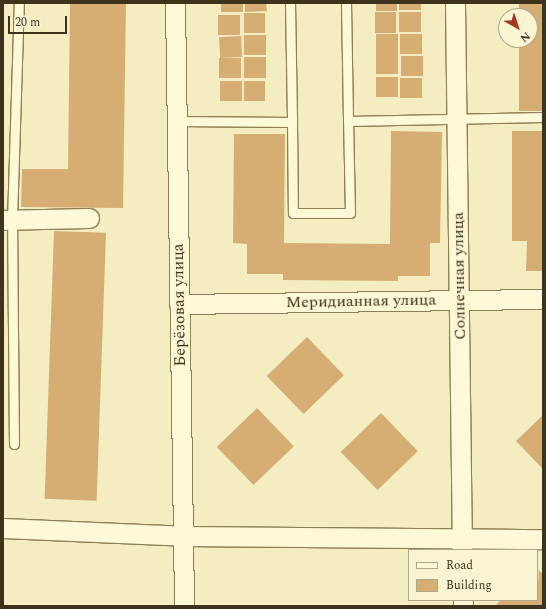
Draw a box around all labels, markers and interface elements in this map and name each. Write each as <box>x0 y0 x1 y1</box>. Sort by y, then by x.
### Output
scale bar <box>10 8 69 34</box>
north arrow <box>498 8 538 48</box>
text: 20 m <box>15 13 40 32</box>
text: N <box>516 27 534 46</box>
street label: Солнечная улица <box>448 212 470 340</box>
street label: Берёзовая улица <box>168 243 190 367</box>
street label: Меридианная улица <box>286 290 436 312</box>
legend <box>408 549 538 601</box>
text: Road <box>446 556 473 575</box>
text: Building <box>446 576 492 595</box>

